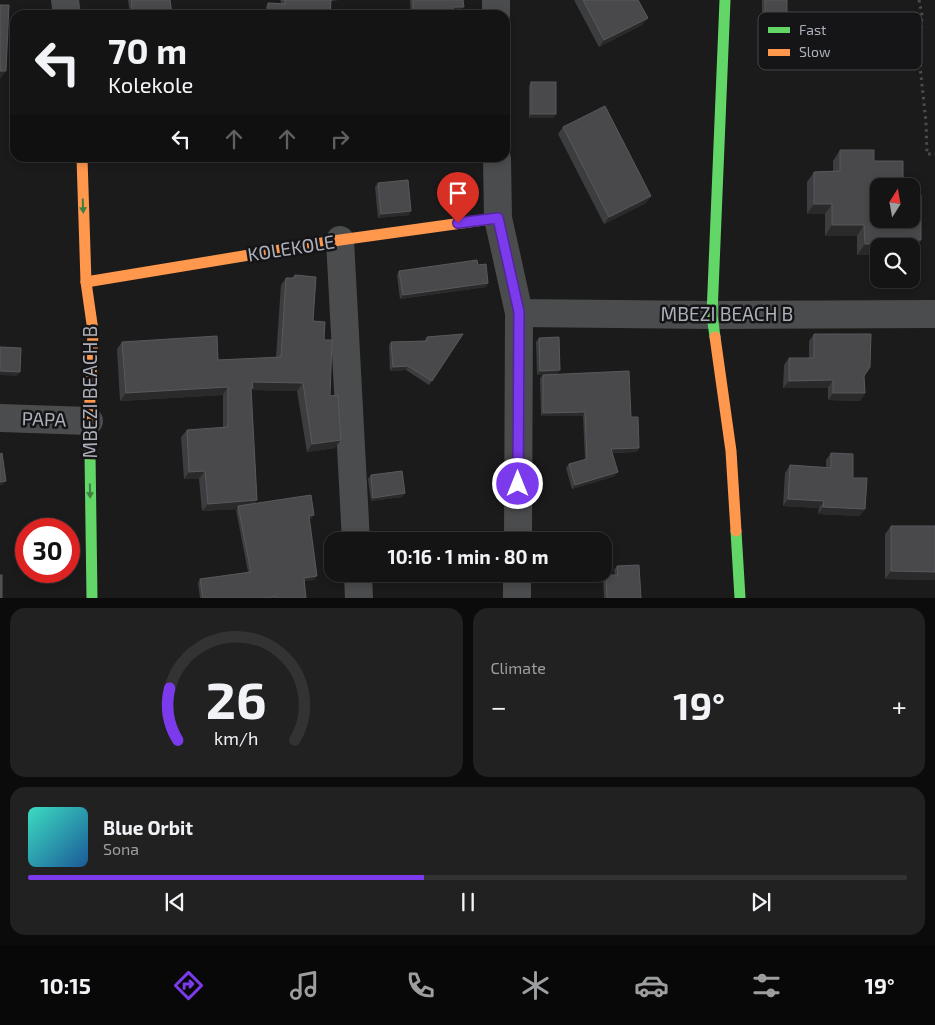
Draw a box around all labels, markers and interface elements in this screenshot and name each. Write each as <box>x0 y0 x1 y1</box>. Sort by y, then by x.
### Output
legend <box>758 12 922 70</box>
text: Fast <box>799 21 826 38</box>
text: 70 m <box>108 29 187 71</box>
icon: left <box>25 30 90 95</box>
text: Slow <box>799 43 831 60</box>
text: Kolekole <box>108 71 193 97</box>
icon: left <box>167 125 195 153</box>
icon: ahead <box>220 125 248 153</box>
icon: ahead <box>273 125 301 153</box>
icon: right <box>326 125 354 153</box>
pin <box>437 172 479 223</box>
north arrow <box>870 178 920 228</box>
map controls <box>870 178 920 288</box>
icon: arrive <box>444 179 472 207</box>
one-way arrow <box>80 198 88 214</box>
street label: KOLEKOLE <box>246 229 336 266</box>
button: search <box>870 238 920 288</box>
street label: MBEZI BEACH B <box>661 302 793 325</box>
street label: MBEZI BEACH B <box>78 326 101 458</box>
street label: PAPA <box>21 406 67 431</box>
position arrow <box>491 457 543 509</box>
one-way arrow <box>86 483 94 499</box>
speed limit sign: 30 <box>15 518 80 583</box>
text: 10:16 · 1 min · 80 m <box>388 545 548 568</box>
text: Climate <box>491 658 546 677</box>
text: 26 <box>206 667 267 729</box>
text: 19° <box>673 682 725 728</box>
text: − <box>491 689 507 723</box>
text: + <box>892 689 907 723</box>
text: km/h <box>214 727 258 749</box>
text: Blue Orbit <box>103 816 193 839</box>
text: Sona <box>103 839 139 858</box>
icon: previous <box>161 888 189 916</box>
icon: pause <box>454 888 482 916</box>
icon: next <box>747 888 775 916</box>
icon: directions <box>171 968 206 1003</box>
icon: music <box>287 968 322 1003</box>
icon: phone <box>403 968 438 1003</box>
icon: climate <box>518 968 553 1003</box>
icon: car <box>634 968 669 1003</box>
icon: filters <box>749 968 784 1003</box>
text: 10:15 <box>40 972 91 998</box>
text: 19° <box>865 972 895 998</box>

